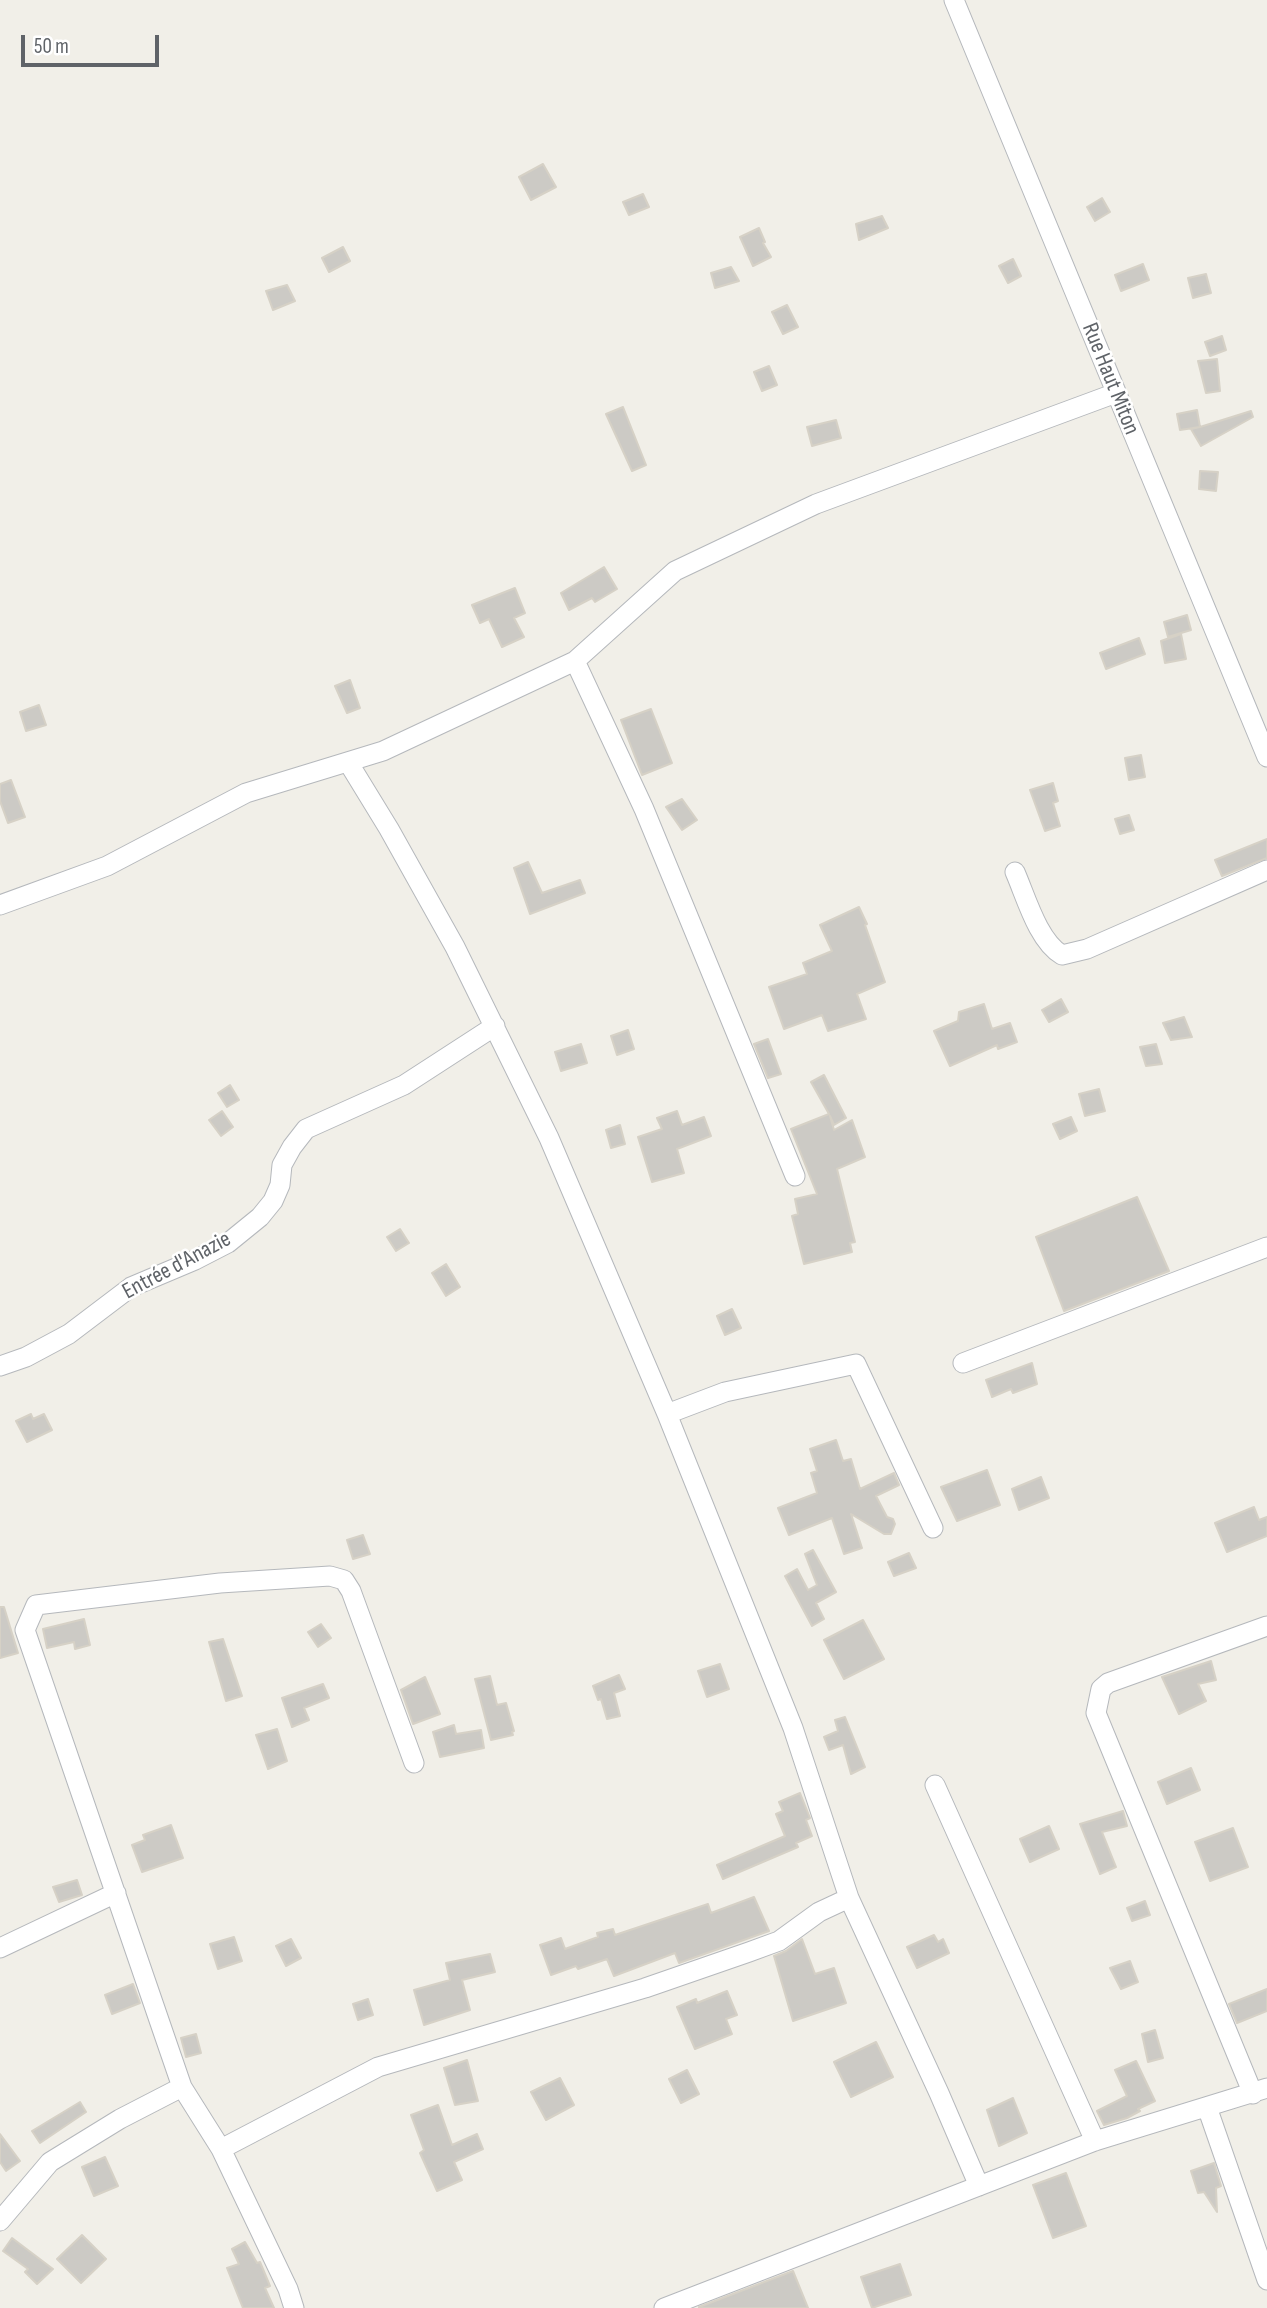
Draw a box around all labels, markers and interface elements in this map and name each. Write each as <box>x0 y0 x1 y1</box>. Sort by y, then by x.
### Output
scale bar <box>24 21 163 65</box>
text: 50 m <box>34 34 69 59</box>
street label: Rue Haut Miton <box>1075 319 1145 439</box>
street label: Entrée d'Anazie <box>118 1226 236 1306</box>

